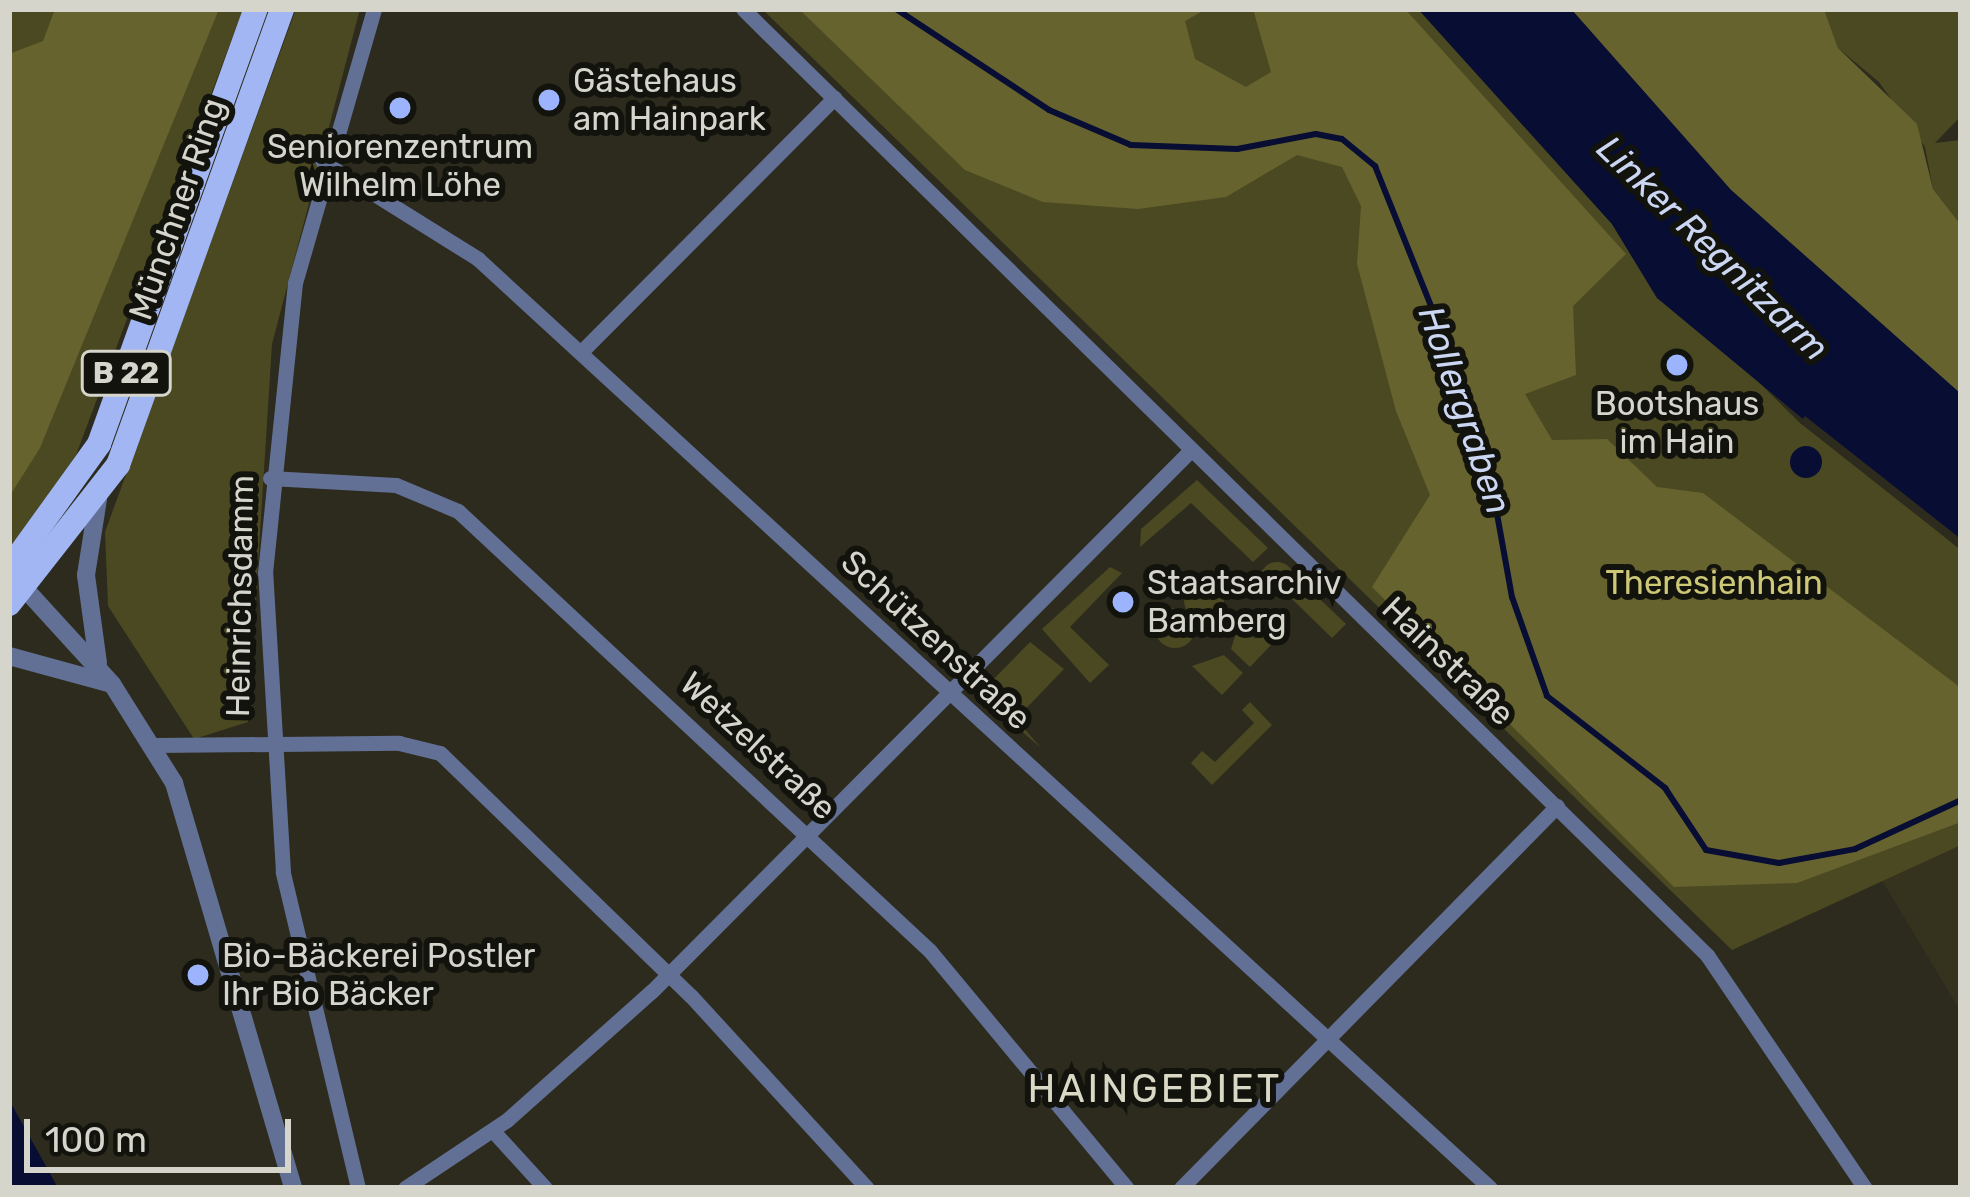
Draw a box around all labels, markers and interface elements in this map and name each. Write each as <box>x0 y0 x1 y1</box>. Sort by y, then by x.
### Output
place label: Gästehaus am Hainpark <box>573 61 766 139</box>
marker: Gästehaus am Hainpark <box>536 87 562 113</box>
street label: Münchner Ring <box>120 93 234 325</box>
marker: Seniorenzentrum Wilhelm Löhe <box>387 95 413 121</box>
water label: Linker Regnitzarm <box>1588 126 1838 370</box>
place label: Seniorenzentrum Wilhelm Löhe <box>267 127 533 205</box>
water label: Hollergraben <box>1409 300 1521 520</box>
road number: B 22 <box>78 349 174 397</box>
marker: Bootshaus im Hain <box>1664 352 1690 378</box>
place label: Bootshaus im Hain <box>1595 384 1759 462</box>
street label: Heinrichsdamm <box>218 475 262 717</box>
street label: Schützenstraße <box>833 542 1039 738</box>
place label: Staatsarchiv Bamberg <box>1147 563 1341 641</box>
park label: Theresienhain <box>1605 563 1823 603</box>
street label: Hainstraße <box>1374 588 1522 734</box>
marker: Staatsarchiv Bamberg <box>1110 589 1136 615</box>
street label: Wetzelstraße <box>672 664 844 828</box>
place label: Bio-Bäckerei Postler Ihr Bio Bäcker <box>222 936 535 1014</box>
marker: Bio-Bäckerei Postler Ihr Bio Bäcker <box>185 962 211 988</box>
district label: HAINGEBIET <box>1028 1066 1282 1112</box>
scale bar <box>30 1095 297 1169</box>
text: 100 m <box>45 1118 147 1161</box>

